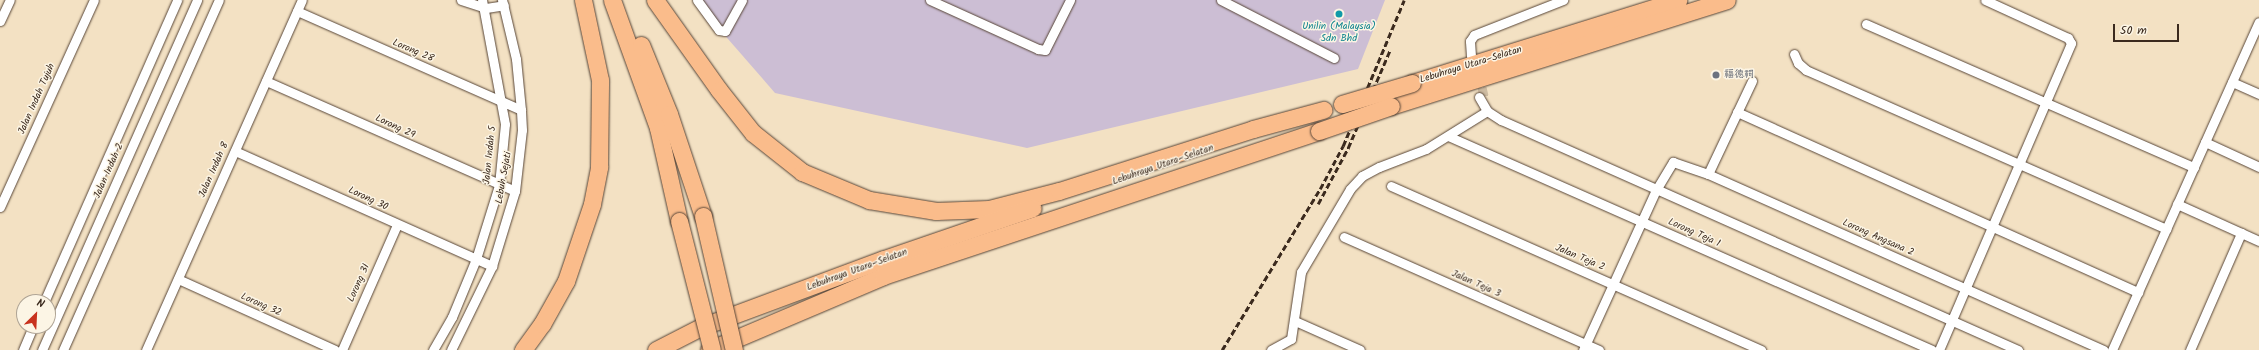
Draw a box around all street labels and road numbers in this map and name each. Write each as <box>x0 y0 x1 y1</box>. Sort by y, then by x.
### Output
street label: Lorong 28 <box>391 37 435 65</box>
street label: Lebuhraya Utara–Selatan <box>1418 44 1524 86</box>
street label: Jalan Indah Tujuh <box>16 62 58 136</box>
street label: Lorong 29 <box>373 113 417 141</box>
street label: Jalan Indah 5 <box>481 125 499 185</box>
street label: Jalan Indah 8 <box>196 140 232 200</box>
street label: Jalan Indah 2 <box>91 142 127 200</box>
street label: Lebuhraya Utara–Selatan <box>1111 142 1215 188</box>
street label: Lebuh Sejati <box>494 151 514 205</box>
street label: Lorong 30 <box>346 185 390 213</box>
street label: Lorong Teja 1 <box>1666 216 1722 250</box>
street label: Lorong Angsana 2 <box>1840 217 1916 259</box>
street label: Jalan Teja 2 <box>1553 242 1607 274</box>
street label: Lebuhraya Utara–Selatan <box>805 246 909 294</box>
street label: Lorong 31 <box>345 262 373 304</box>
street label: Jalan Teja 3 <box>1450 268 1502 300</box>
street label: Lorong 32 <box>239 291 283 319</box>

